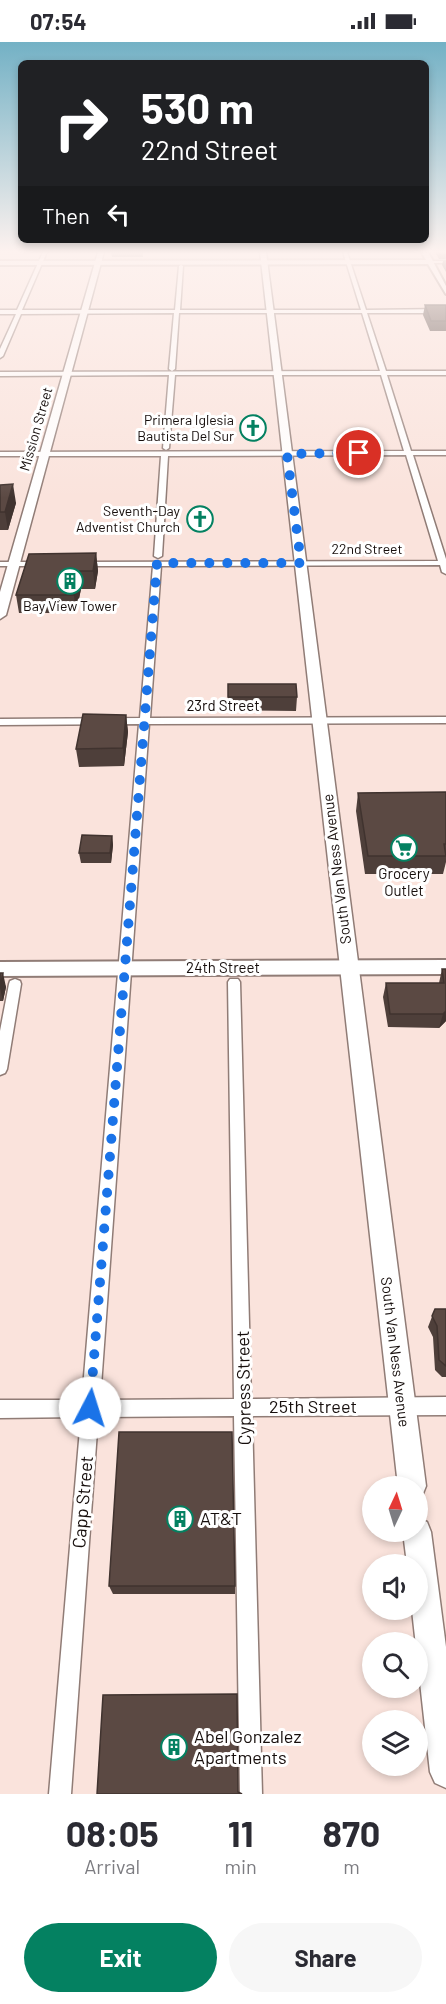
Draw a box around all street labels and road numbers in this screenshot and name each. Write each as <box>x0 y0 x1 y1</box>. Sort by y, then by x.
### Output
street label: Mission Street <box>15 385 56 473</box>
street label: 22nd Street <box>331 540 403 557</box>
street label: 23rd Street <box>186 696 260 714</box>
street label: South Van Ness Avenue <box>318 793 354 945</box>
street label: 24th Street <box>186 958 260 976</box>
street label: South Van Ness Avenue <box>378 1276 414 1428</box>
street label: Cypress Street <box>231 1330 255 1446</box>
street label: 25th Street <box>269 1395 357 1417</box>
street label: Capp Street <box>67 1455 97 1549</box>

